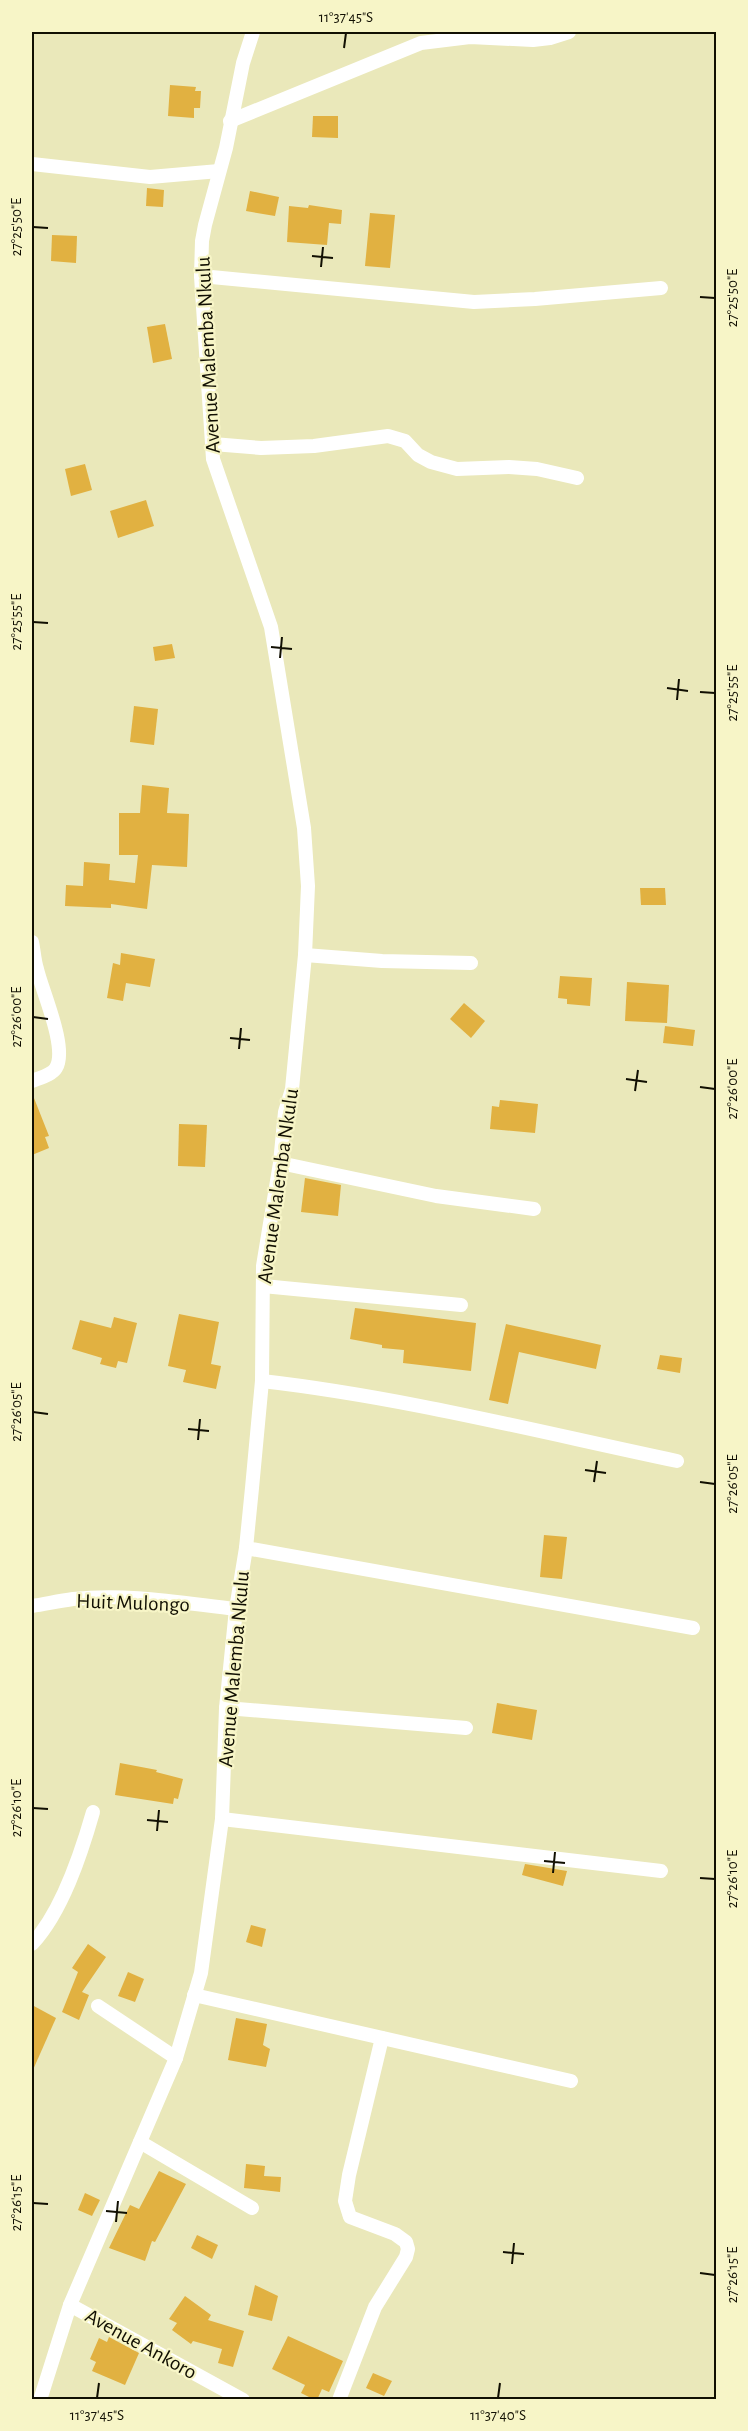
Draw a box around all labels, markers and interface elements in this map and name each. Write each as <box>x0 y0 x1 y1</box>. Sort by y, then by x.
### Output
text: 11°37'45"S <box>319 10 373 25</box>
text: 27°25'50"E <box>9 198 24 256</box>
street label: Avenue Malemba Nkulu <box>192 256 224 454</box>
text: 27°25'50"E <box>725 269 740 327</box>
text: 27°25'55"E <box>9 593 24 651</box>
text: 27°25'55"E <box>725 664 740 722</box>
text: 27°26'00"E <box>9 986 24 1048</box>
text: 27°26'00"E <box>725 1058 740 1120</box>
street label: Avenue Malemba Nkulu <box>254 1087 302 1285</box>
text: 27°26'05"E <box>9 1382 24 1442</box>
text: 27°26'05"E <box>725 1454 740 1514</box>
street label: Avenue Malemba Nkulu <box>215 1570 253 1768</box>
street label: Huit Mulongo <box>76 1591 190 1615</box>
text: 27°26'10"E <box>9 1779 24 1837</box>
text: 27°26'10"E <box>725 1850 740 1908</box>
text: 27°26'15"E <box>9 2175 24 2231</box>
text: 27°26'15"E <box>725 2247 740 2303</box>
street label: Avenue Ankoro <box>82 2305 200 2383</box>
text: 11°37'45"S <box>70 2408 124 2423</box>
text: 11°37'40"S <box>470 2408 526 2423</box>

